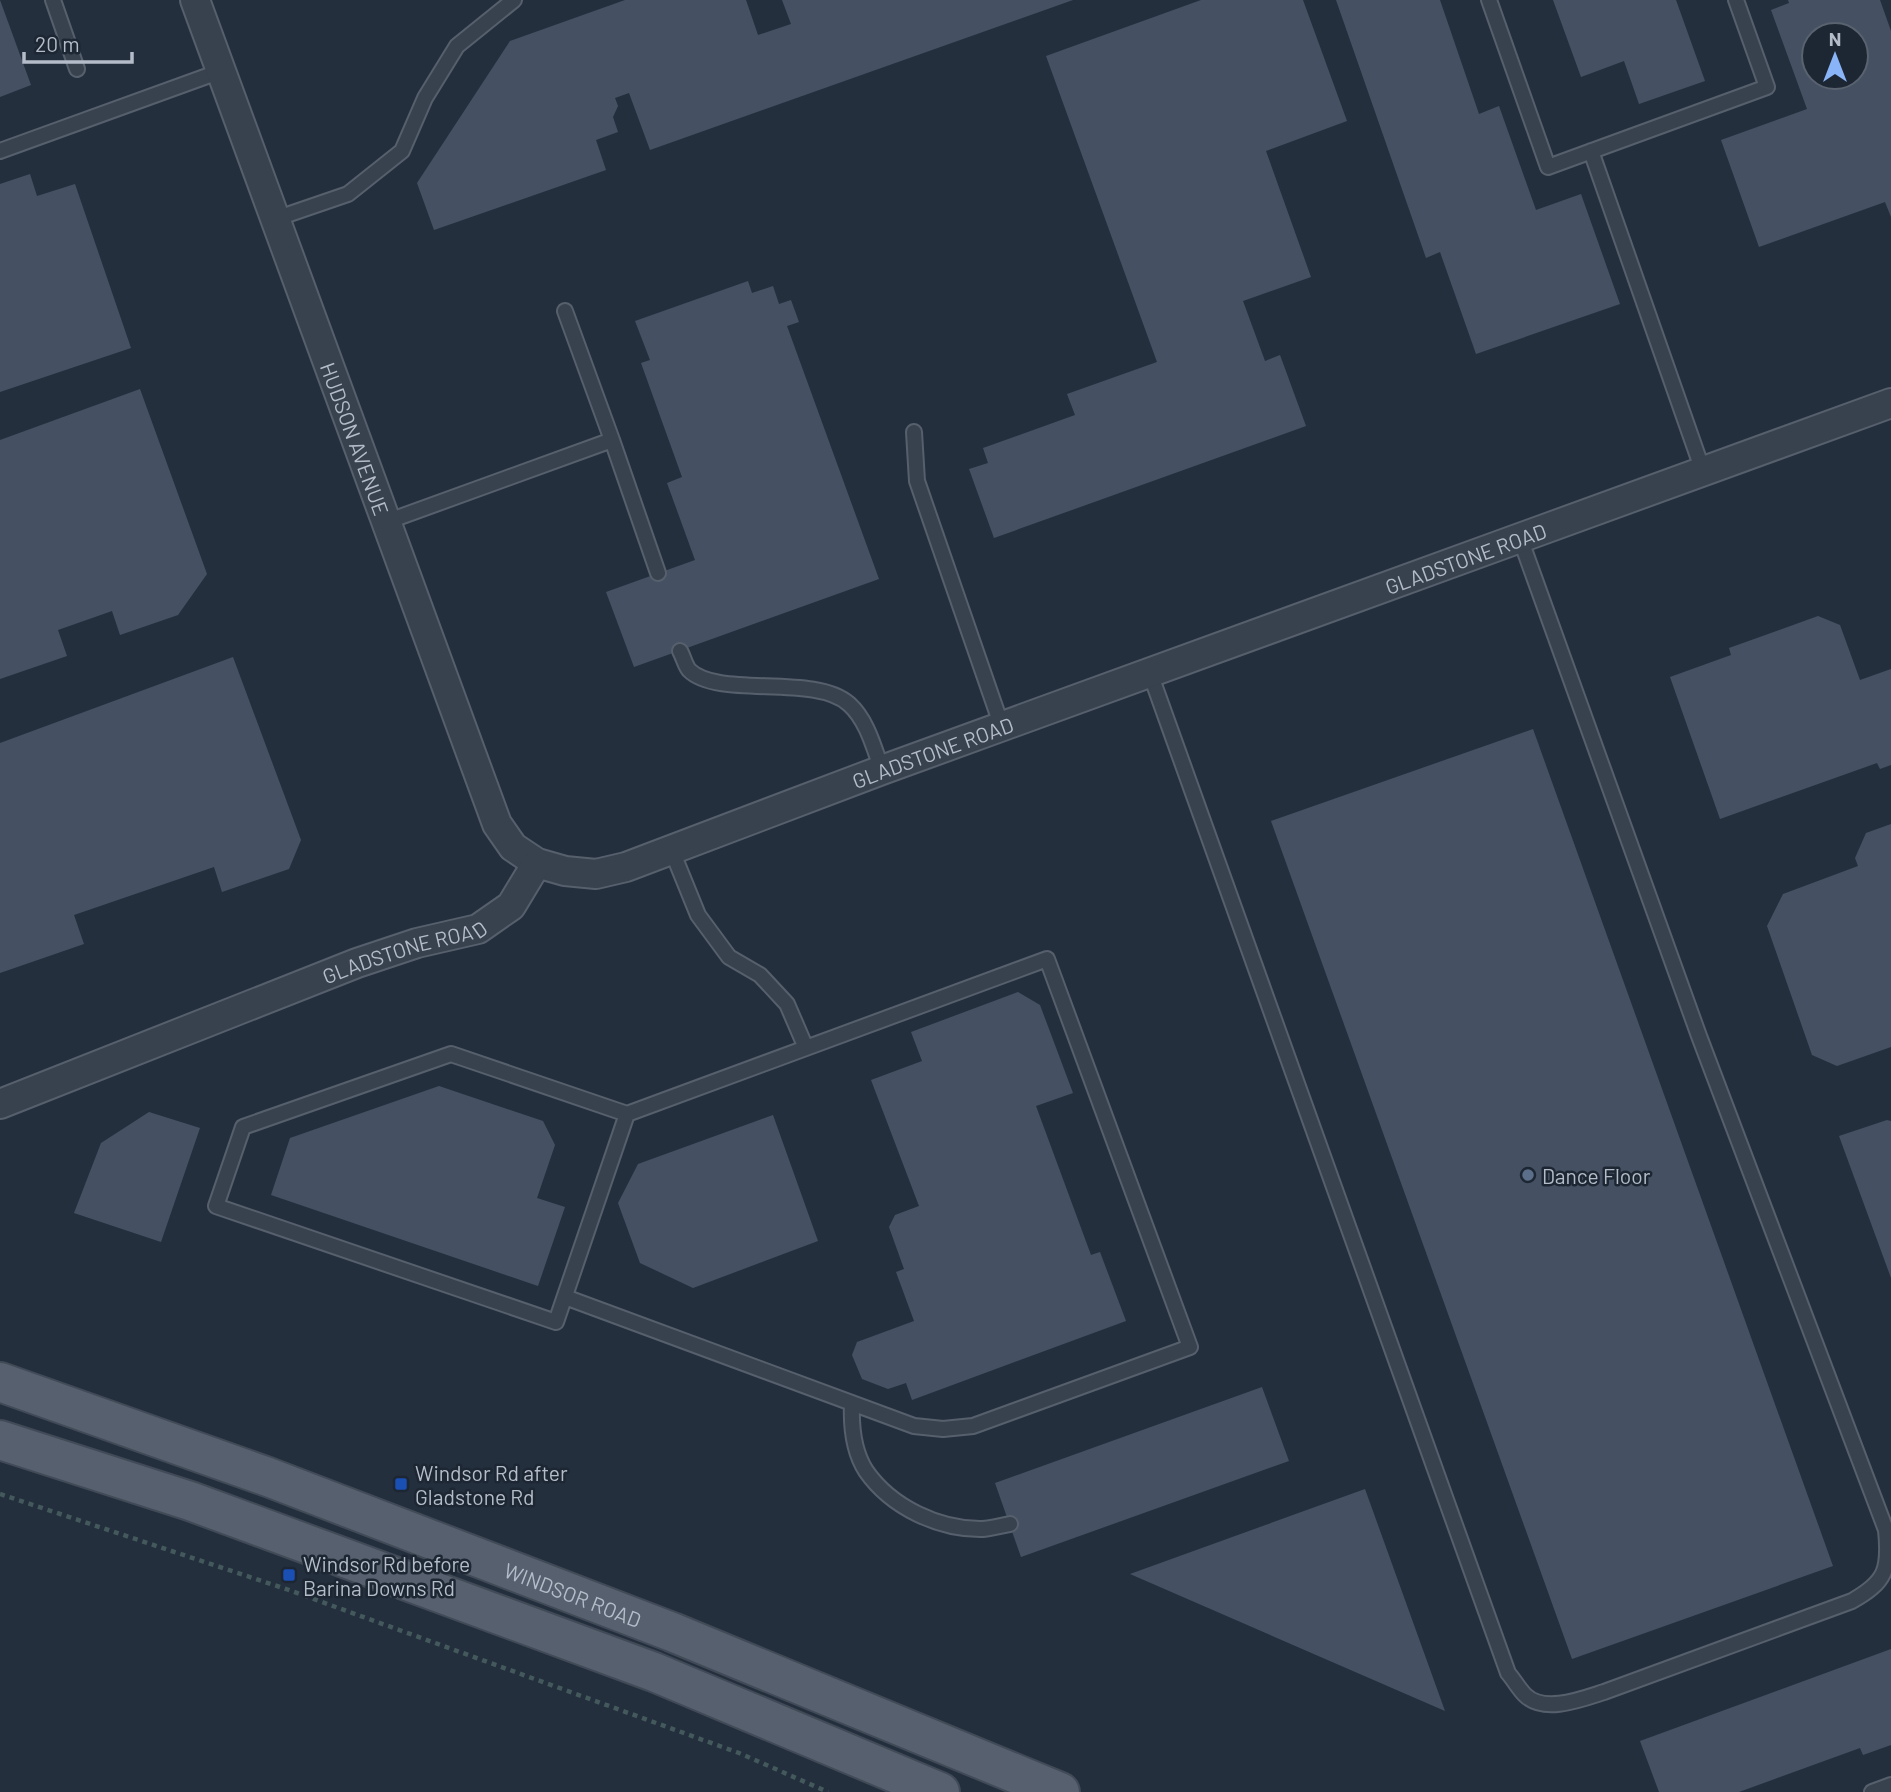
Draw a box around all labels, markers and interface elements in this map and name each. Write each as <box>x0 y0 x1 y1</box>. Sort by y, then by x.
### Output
scale bar <box>24 21 133 65</box>
north arrow <box>1800 21 1870 91</box>
text: N <box>1829 27 1841 50</box>
text: 20 m <box>35 31 80 56</box>
street label: HUDSON AVENUE <box>316 359 395 518</box>
street label: GLADSTONE ROAD <box>1381 517 1549 599</box>
street label: GLADSTONE ROAD <box>848 711 1016 793</box>
street label: GLADSTONE ROAD <box>318 915 491 988</box>
place label: Dance Floor <box>1542 1163 1651 1188</box>
marker: Dance Floor <box>1520 1167 1536 1183</box>
place label: Windsor Rd after Gladstone Rd <box>415 1460 568 1509</box>
marker: Windsor Rd after Gladstone Rd <box>393 1476 409 1492</box>
place label: Windsor Rd before Barina Downs Rd <box>303 1551 470 1600</box>
street label: WINDSOR ROAD <box>501 1556 645 1632</box>
marker: Windsor Rd before Barina Downs Rd <box>281 1567 297 1583</box>

